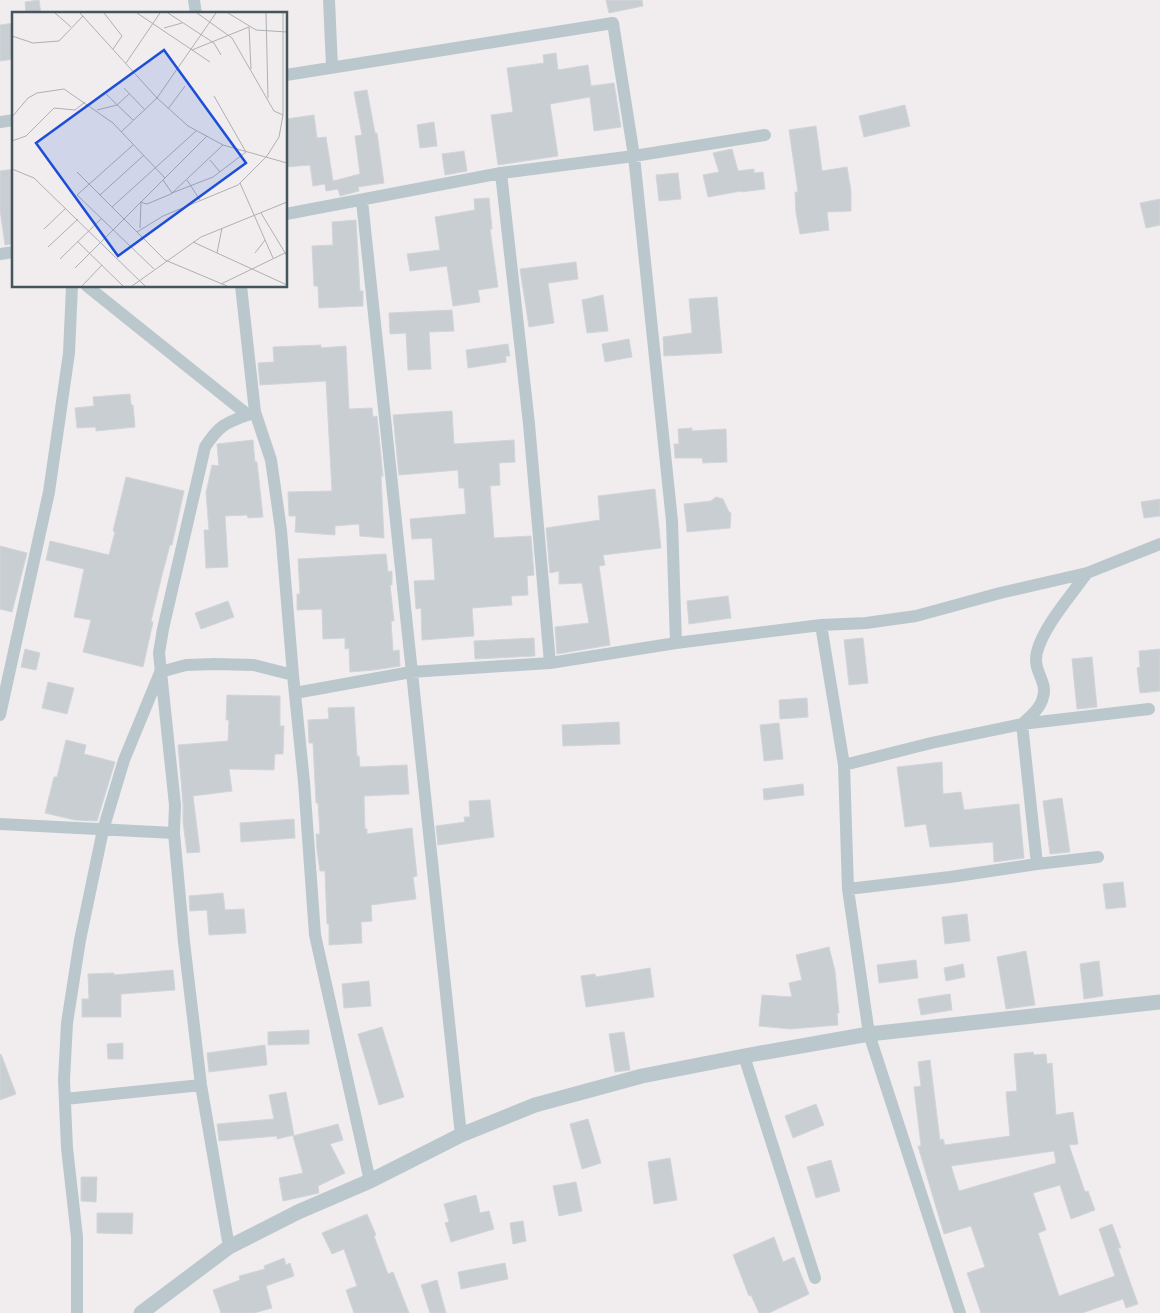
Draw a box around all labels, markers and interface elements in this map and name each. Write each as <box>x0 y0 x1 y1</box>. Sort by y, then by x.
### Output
inset map <box>12 12 288 288</box>

